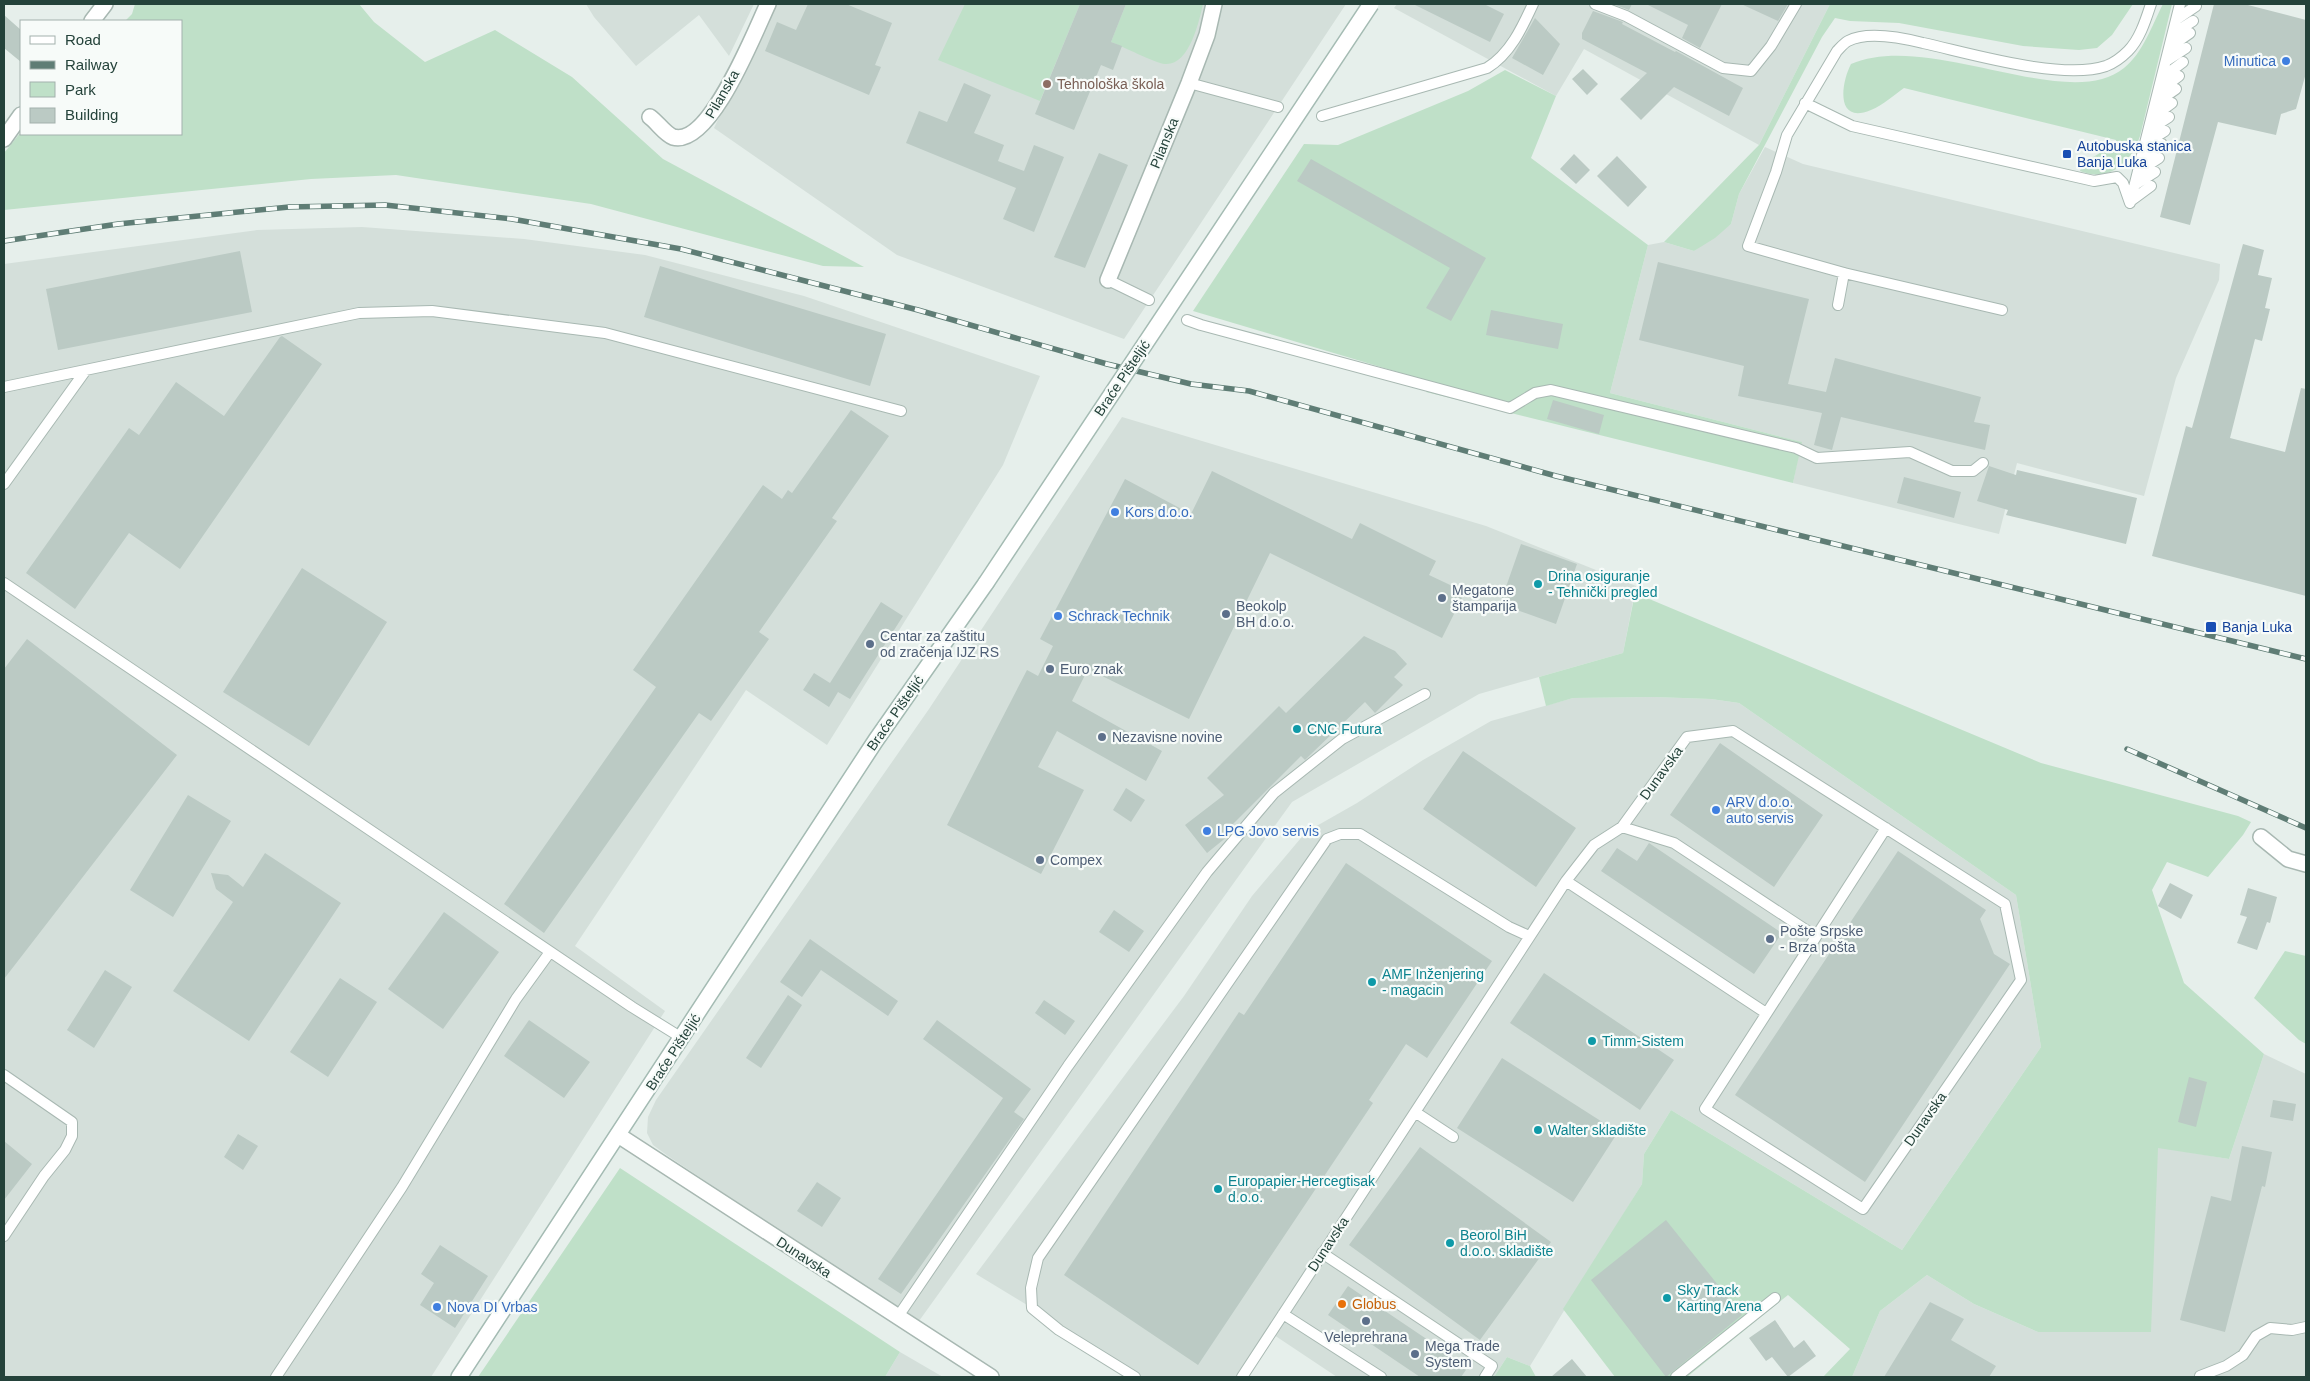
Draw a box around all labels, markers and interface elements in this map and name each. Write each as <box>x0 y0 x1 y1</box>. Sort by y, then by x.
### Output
legend <box>20 20 182 135</box>
text: Road <box>65 31 101 48</box>
place label: Minutica <box>2224 53 2276 69</box>
marker: Minutica <box>2280 55 2292 67</box>
text: Railway <box>65 56 118 73</box>
street label: Pilanska <box>702 67 742 121</box>
place label: Tehnološka škola <box>1057 76 1165 92</box>
marker: Tehnološka škola <box>1041 78 1053 90</box>
text: Park <box>65 81 96 98</box>
text: Building <box>65 106 118 123</box>
street label: Pilanska <box>1147 115 1181 171</box>
place label: Autobuska stanica Banja Luka <box>2077 138 2192 170</box>
marker: Autobuska stanica Banja Luka <box>2061 148 2073 160</box>
street label: Braće Pišteljić <box>1091 337 1153 419</box>
place label: Kors d.o.o. <box>1125 504 1193 520</box>
marker: Kors d.o.o. <box>1109 506 1121 518</box>
place label: Drina osiguranje - Tehnički pregled <box>1548 568 1657 600</box>
marker: Drina osiguranje - Tehnički pregled <box>1532 578 1544 590</box>
place label: Megatone štamparija <box>1452 582 1517 614</box>
marker: Megatone štamparija <box>1436 592 1448 604</box>
place label: Beokolp BH d.o.o. <box>1236 598 1294 630</box>
place label: Schrack Technik <box>1068 608 1171 624</box>
marker: Beokolp BH d.o.o. <box>1220 608 1232 620</box>
marker: Schrack Technik <box>1052 610 1064 622</box>
place label: Banja Luka <box>2222 619 2292 635</box>
marker: Banja Luka <box>2204 620 2218 634</box>
place label: Centar za zaštitu od zračenja IJZ RS <box>880 628 999 660</box>
marker: Centar za zaštitu od zračenja IJZ RS <box>864 638 876 650</box>
place label: Euro znak <box>1060 661 1124 677</box>
marker: Euro znak <box>1044 663 1056 675</box>
street label: Braće Pišteljić <box>863 672 927 754</box>
place label: CNC Futura <box>1307 721 1382 737</box>
marker: CNC Futura <box>1291 723 1303 735</box>
place label: Nezavisne novine <box>1112 729 1223 745</box>
marker: Nezavisne novine <box>1096 731 1108 743</box>
street label: Dunavska <box>1636 743 1686 803</box>
place label: ARV d.o.o. auto servis <box>1726 794 1794 826</box>
marker: ARV d.o.o. auto servis <box>1710 804 1722 816</box>
place label: LPG Jovo servis <box>1217 823 1319 839</box>
marker: LPG Jovo servis <box>1201 825 1213 837</box>
place label: Compex <box>1050 852 1102 868</box>
marker: Compex <box>1034 854 1046 866</box>
place label: Pošte Srpske - Brza pošta <box>1780 923 1863 955</box>
marker: Pošte Srpske - Brza pošta <box>1764 933 1776 945</box>
place label: AMF Inženjering - magacin <box>1382 966 1484 998</box>
marker: AMF Inženjering - magacin <box>1366 976 1378 988</box>
street label: Braće Pišteljić <box>642 1011 704 1093</box>
place label: Timm-Sistem <box>1602 1033 1684 1049</box>
marker: Timm-Sistem <box>1586 1035 1598 1047</box>
street label: Dunavska <box>1901 1089 1950 1149</box>
place label: Walter skladište <box>1548 1122 1647 1138</box>
marker: Walter skladište <box>1532 1124 1544 1136</box>
place label: Europapier-Hercegtisak d.o.o. <box>1228 1173 1376 1205</box>
marker: Europapier-Hercegtisak d.o.o. <box>1212 1183 1224 1195</box>
street label: Dunavska <box>1304 1213 1352 1274</box>
place label: Beorol BiH d.o.o. skladište <box>1460 1227 1554 1259</box>
street label: Dunavska <box>774 1233 835 1281</box>
marker: Beorol BiH d.o.o. skladište <box>1444 1237 1456 1249</box>
place label: Sky Track Karting Arena <box>1677 1282 1762 1314</box>
marker: Sky Track Karting Arena <box>1661 1292 1673 1304</box>
place label: Globus <box>1352 1296 1396 1312</box>
marker: Globus <box>1336 1298 1348 1310</box>
place label: Nova DI Vrbas <box>447 1299 538 1315</box>
marker: Nova DI Vrbas <box>431 1301 443 1313</box>
marker: Veleprehrana <box>1360 1315 1372 1327</box>
place label: Veleprehrana <box>1324 1329 1408 1345</box>
place label: Mega Trade System <box>1425 1338 1500 1370</box>
marker: Mega Trade System <box>1409 1348 1421 1360</box>

